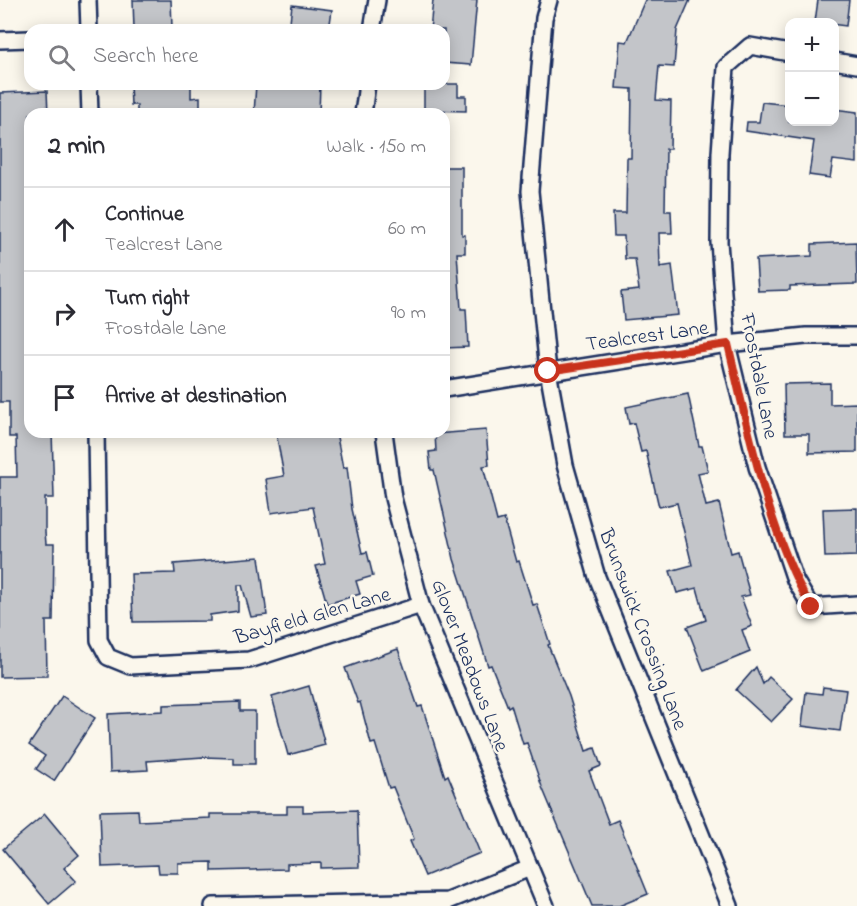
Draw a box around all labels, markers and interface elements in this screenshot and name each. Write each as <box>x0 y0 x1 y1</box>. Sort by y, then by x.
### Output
map controls <box>785 18 839 126</box>
button: + <box>785 18 839 72</box>
search box <box>24 24 450 90</box>
icon: search <box>45 41 78 74</box>
text: Search here <box>93 41 198 73</box>
button: − <box>785 72 839 126</box>
text: 2 min <box>48 128 105 166</box>
text: Walk · 150 m <box>326 133 426 162</box>
text: Continue <box>105 199 184 231</box>
icon: ahead <box>48 213 81 246</box>
text: 60 m <box>388 215 426 244</box>
text: Tealcrest Lane <box>105 231 223 260</box>
text: Turn right <box>105 283 190 315</box>
icon: right <box>48 297 81 330</box>
text: 90 m <box>391 299 426 328</box>
street label: Frostdale Lane <box>731 310 785 442</box>
street label: Tealcrest Lane <box>584 313 711 360</box>
text: Frostdale Lane <box>105 315 226 344</box>
route start <box>534 357 560 383</box>
icon: arrive <box>48 381 81 414</box>
text: Arrive at destination <box>105 381 287 413</box>
street label: Brunswick Crossing Lane <box>588 524 695 736</box>
street label: Glover Meadows Lane <box>422 575 516 757</box>
street label: Bayfield Glen Lane <box>230 580 395 656</box>
route end <box>797 593 823 619</box>

